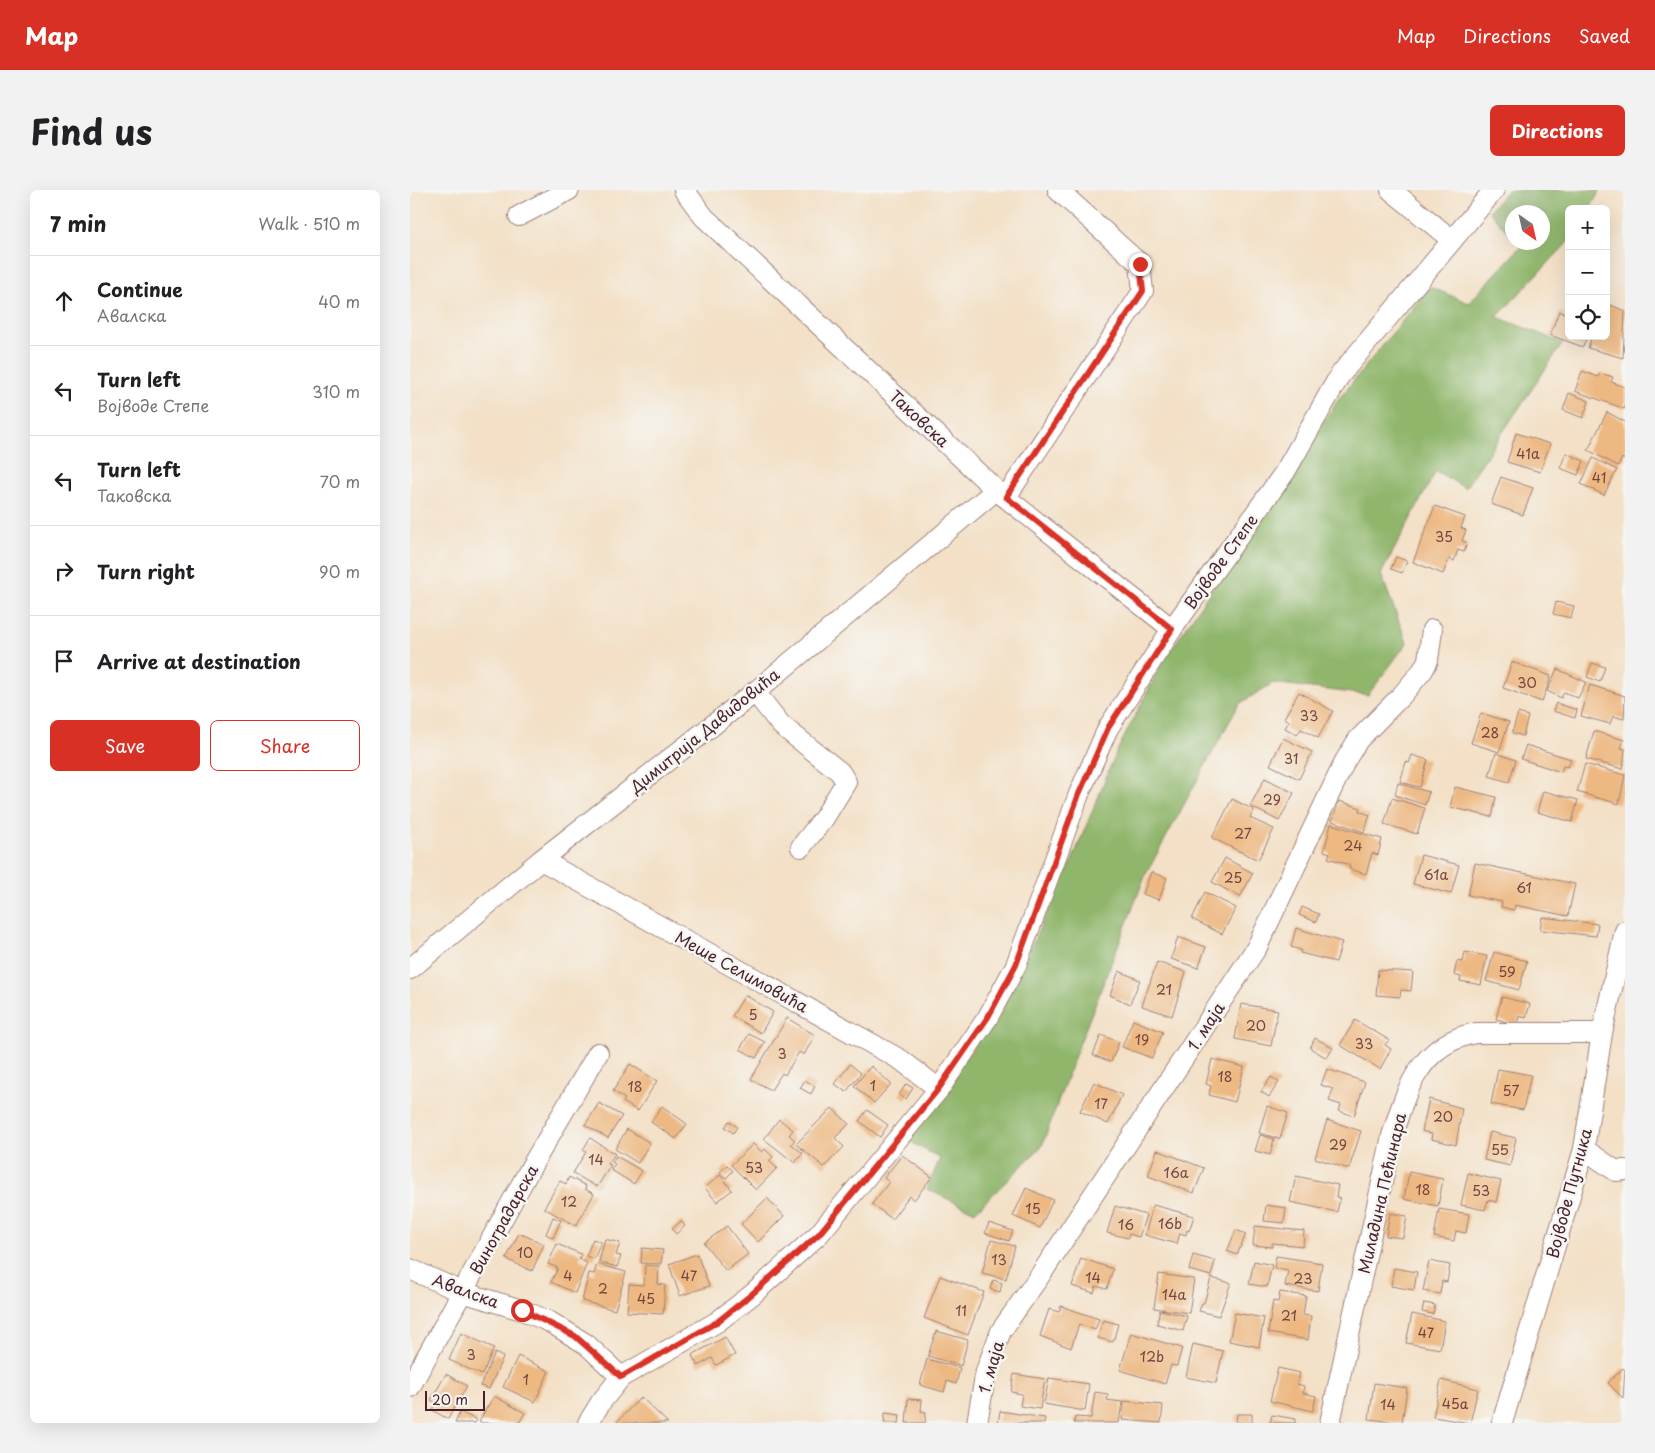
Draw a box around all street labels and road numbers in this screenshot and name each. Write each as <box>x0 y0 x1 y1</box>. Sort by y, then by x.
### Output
street label: Таковска <box>885 384 955 452</box>
street label: Војводе Степе <box>1177 508 1263 613</box>
street label: Димитрија Давидовића <box>623 662 784 799</box>
street label: Меше Селимовића <box>671 924 813 1018</box>
street label: 1. маја <box>1180 997 1230 1055</box>
street label: Миладина Пећинара <box>1351 1110 1411 1276</box>
street label: Војводе Путника <box>1539 1125 1597 1261</box>
street label: Виноградарска <box>463 1160 543 1278</box>
street label: Авалска <box>429 1267 503 1313</box>
street label: 1. маја <box>971 1338 1009 1396</box>

